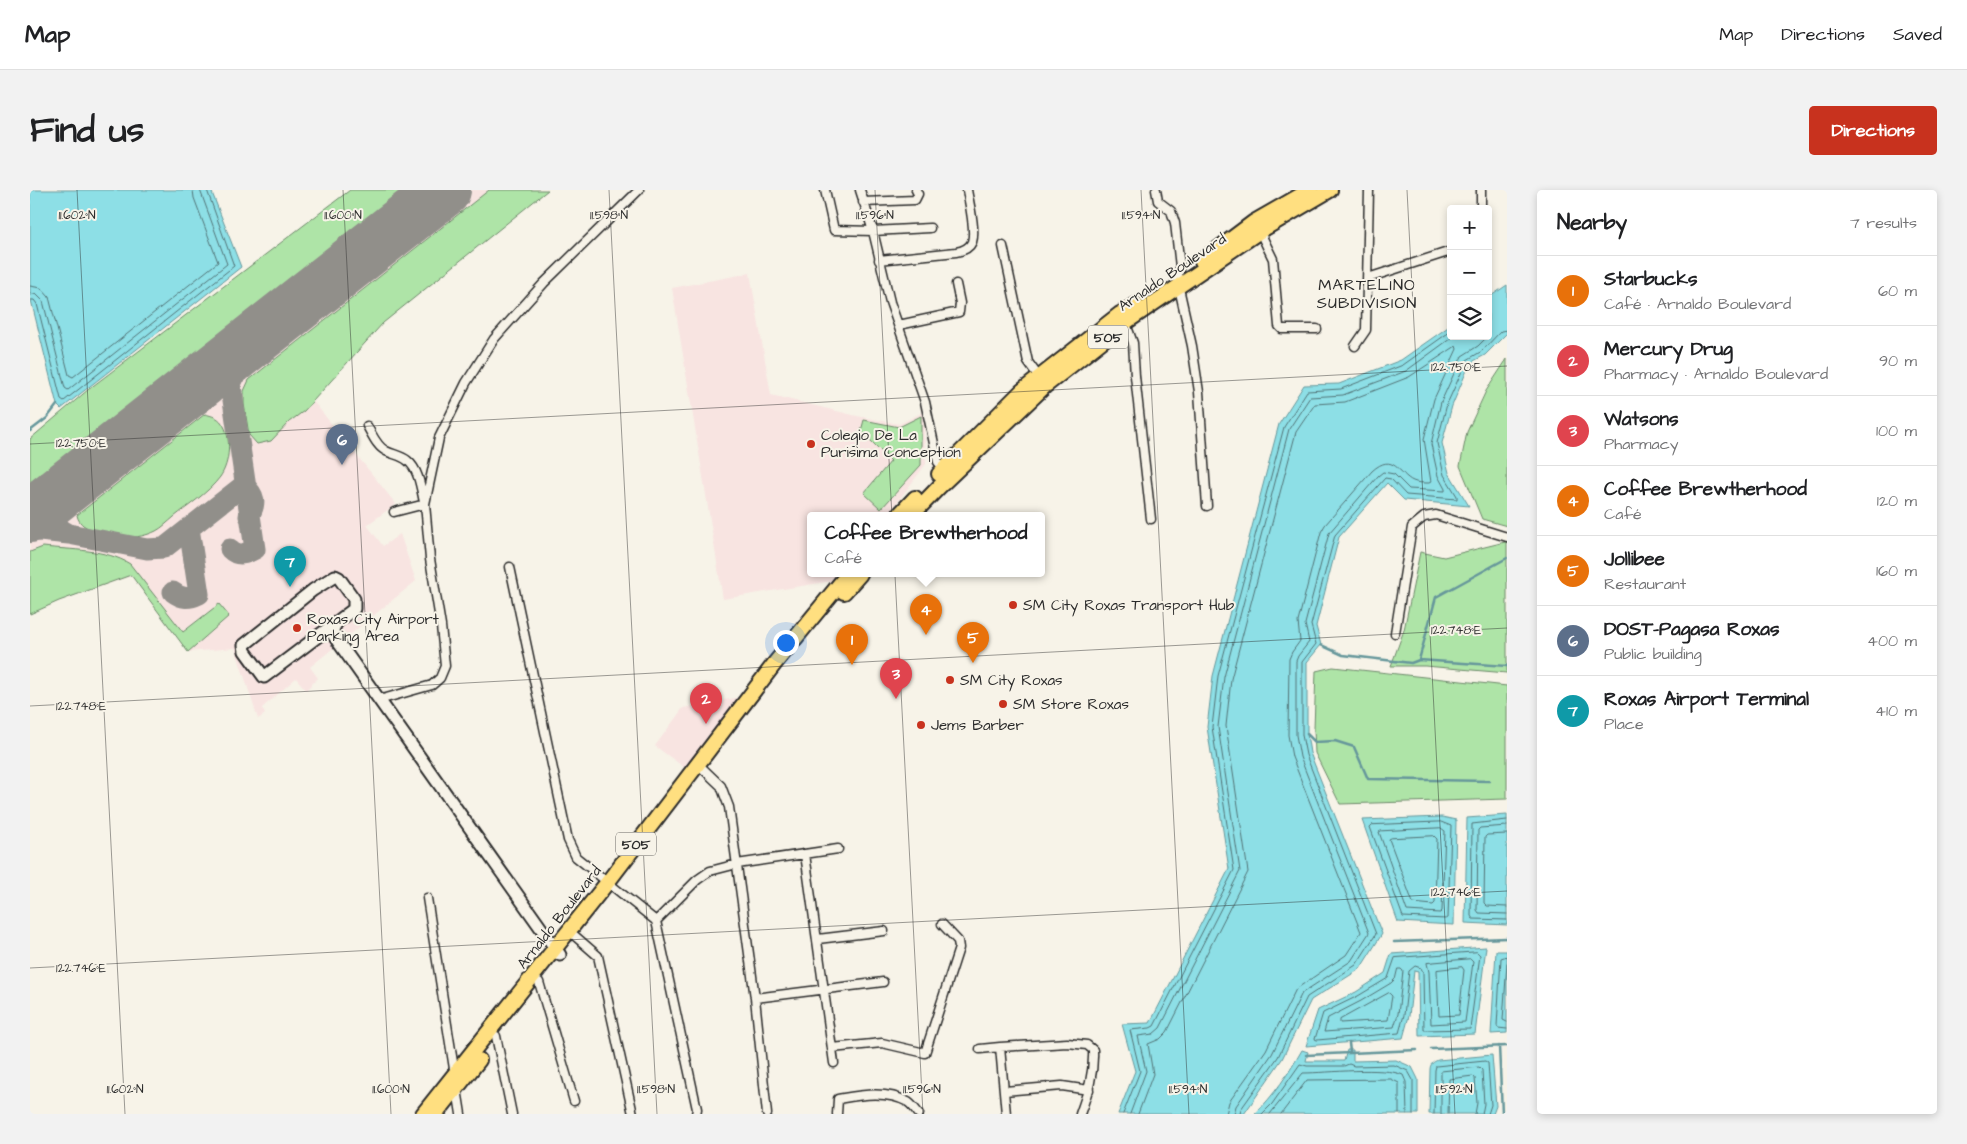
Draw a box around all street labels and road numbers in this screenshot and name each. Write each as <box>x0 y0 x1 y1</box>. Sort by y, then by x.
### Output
street label: Arnaldo Boulevard <box>1114 228 1231 316</box>
road number: 505 <box>1088 326 1128 348</box>
road number: 505 <box>616 832 656 856</box>
street label: Arnaldo Boulevard <box>512 861 607 973</box>

